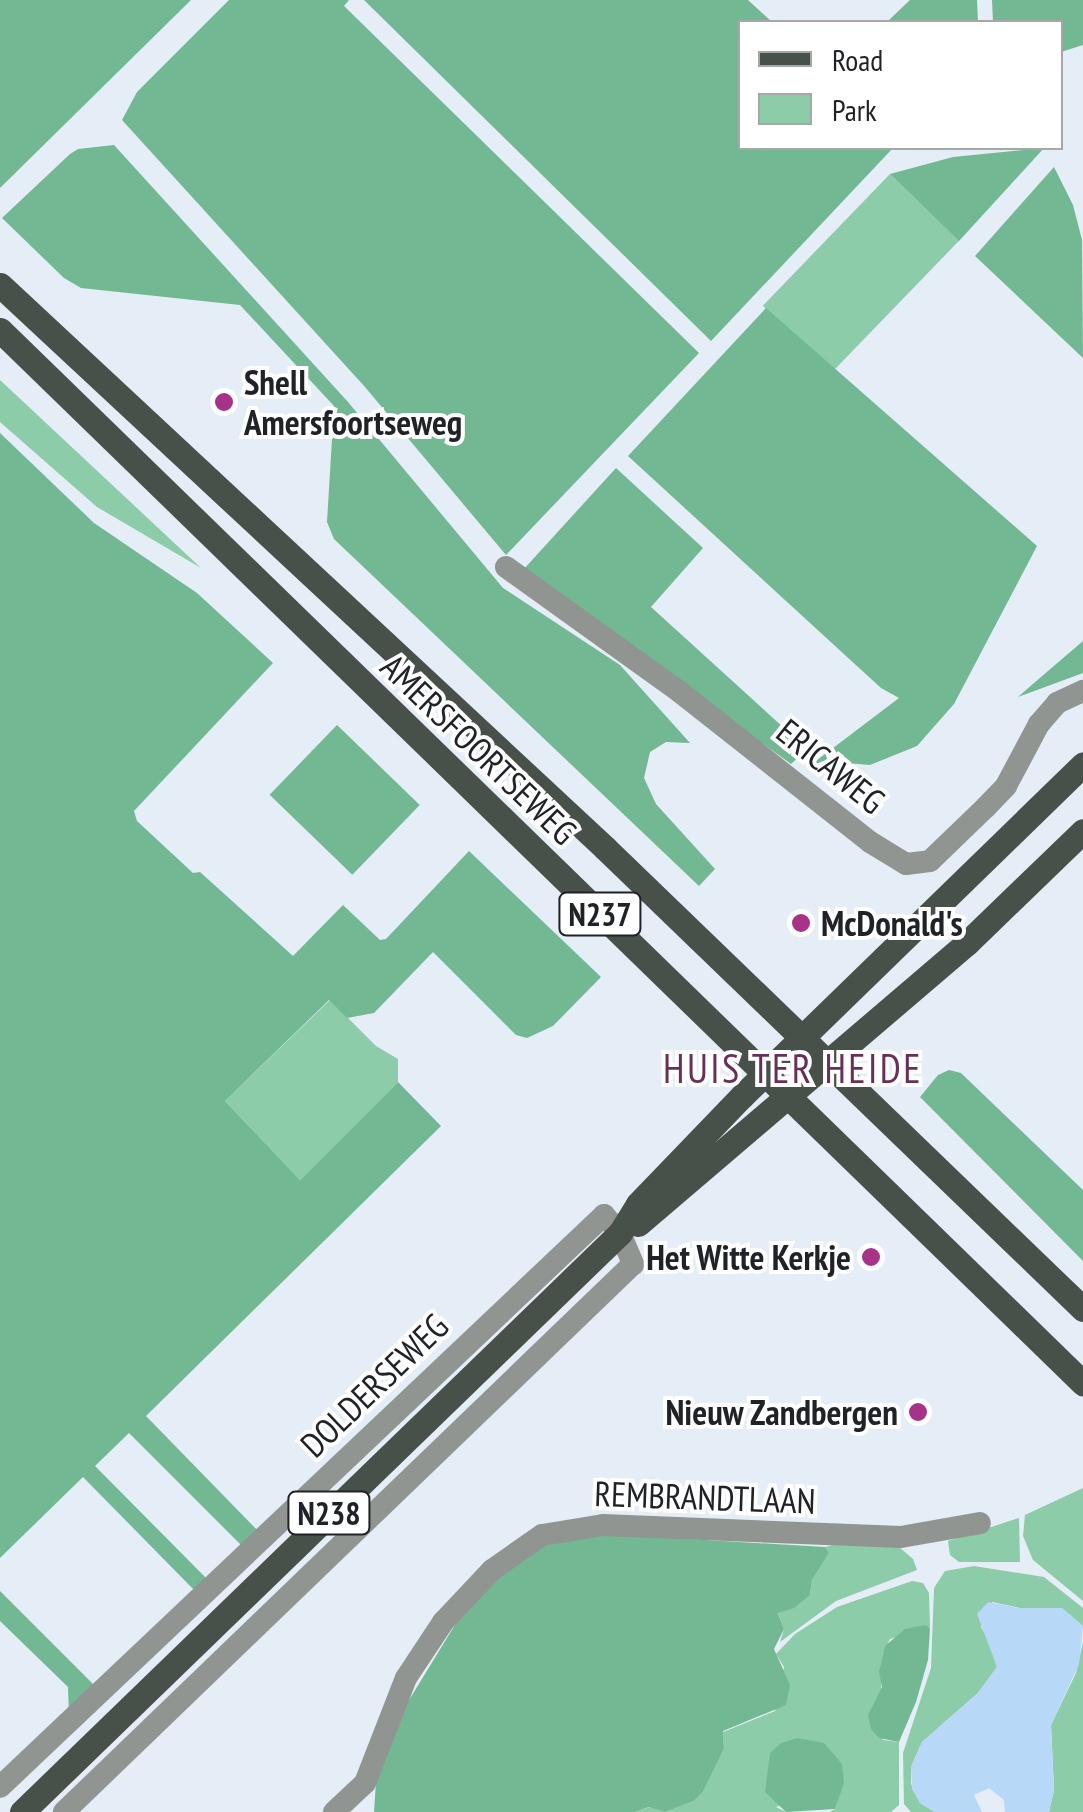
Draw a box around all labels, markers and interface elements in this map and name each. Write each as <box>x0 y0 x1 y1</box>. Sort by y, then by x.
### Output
legend <box>738 20 1063 150</box>
text: Road <box>832 40 883 79</box>
text: Park <box>832 90 877 129</box>
place label: Shell Amersfoortseweg <box>244 361 462 443</box>
marker: Shell Amersfoortseweg <box>213 391 235 413</box>
street label: AMERSFOORTSEWEG <box>373 645 585 853</box>
street label: ERICAWEG <box>769 710 893 822</box>
road number: N237 <box>558 887 642 941</box>
place label: McDonald's <box>821 902 963 944</box>
marker: McDonald's <box>790 912 812 934</box>
district label: HUIS TER HEIDE <box>663 1044 923 1092</box>
place label: Het Witte Kerkje <box>645 1236 851 1278</box>
marker: Het Witte Kerkje <box>860 1246 882 1268</box>
street label: DOLDERSEWEG <box>292 1305 456 1465</box>
place label: Nieuw Zandbergen <box>665 1391 898 1433</box>
marker: Nieuw Zandbergen <box>907 1401 929 1423</box>
street label: REMBRANDTLAAN <box>594 1472 816 1522</box>
road number: N238 <box>286 1486 372 1540</box>

